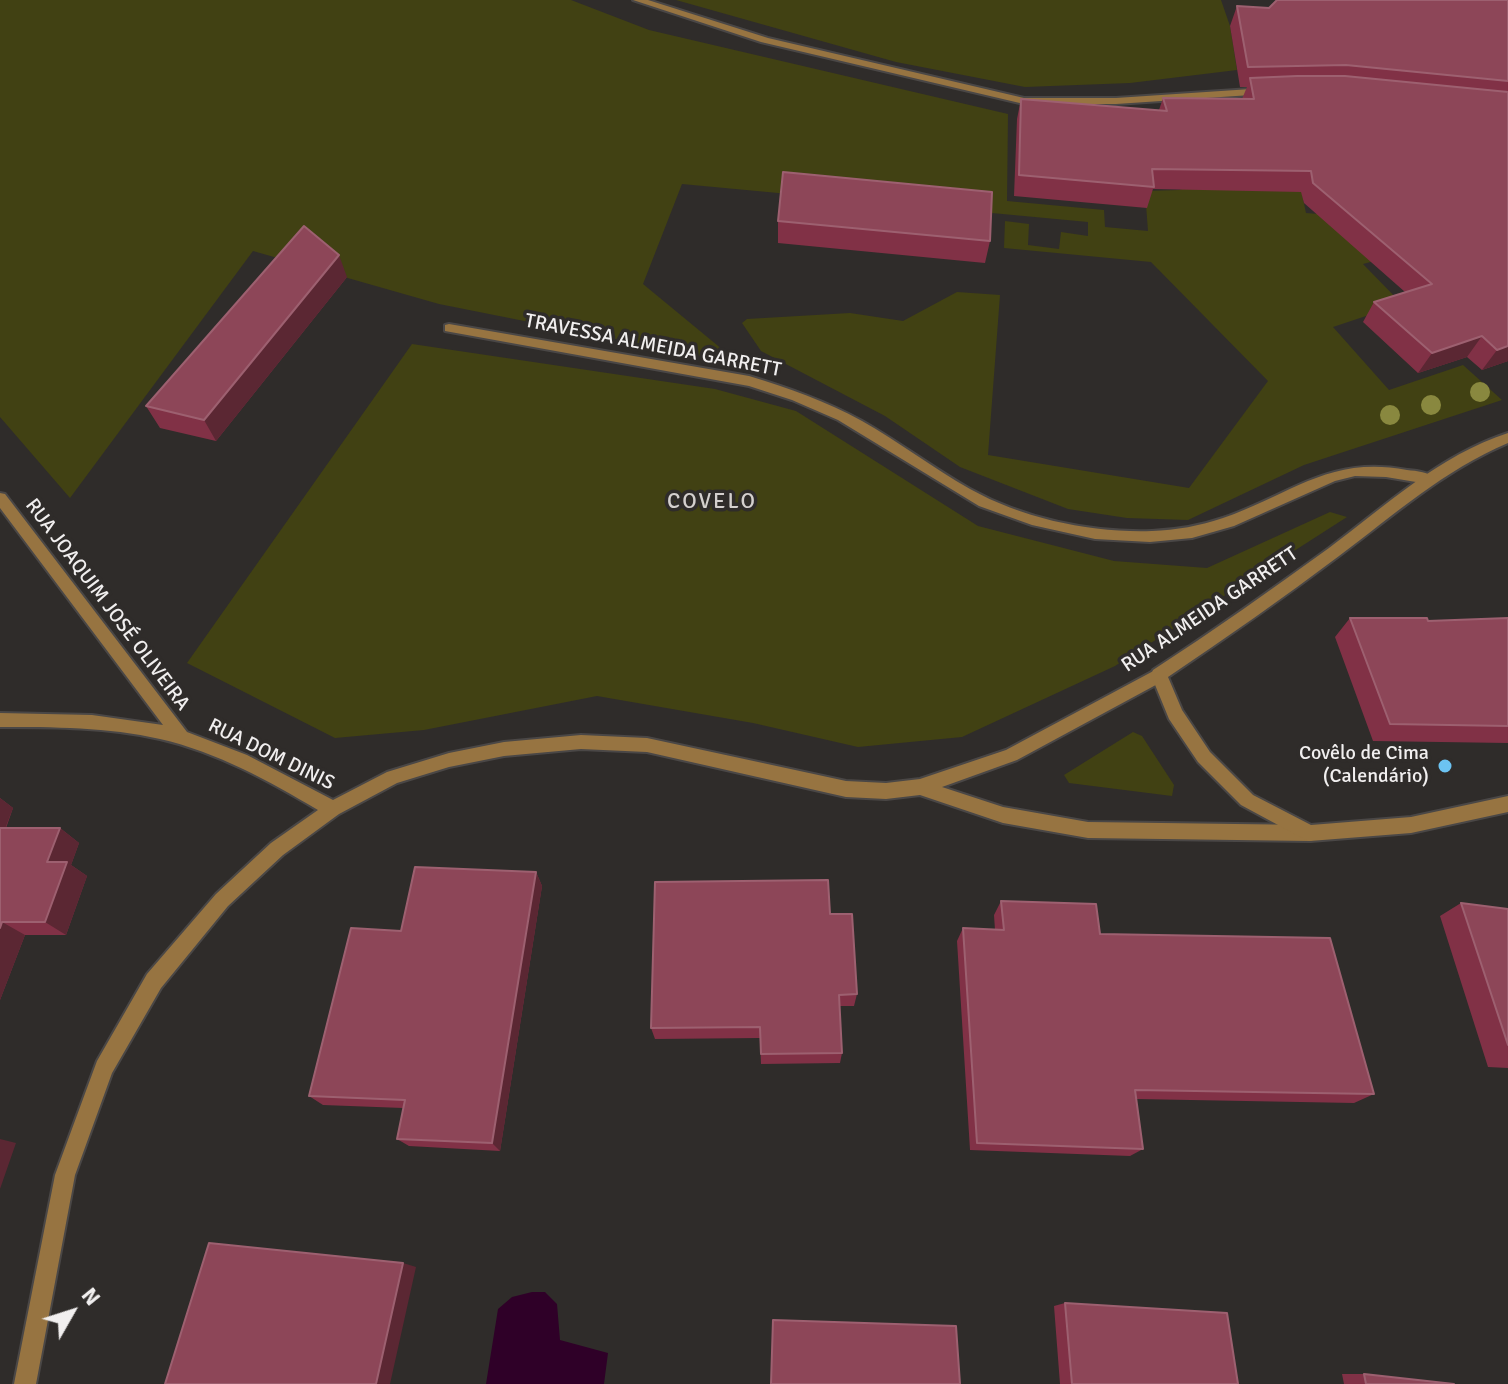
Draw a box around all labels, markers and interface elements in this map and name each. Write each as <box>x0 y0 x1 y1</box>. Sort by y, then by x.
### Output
street label: TRAVESSA ALMEIDA GARRETT <box>523 309 783 383</box>
district label: COVELO <box>667 489 757 515</box>
street label: RUA JOAQUIM JOSÉ OLIVEIRA <box>20 494 194 716</box>
street label: RUA ALMEIDA GARRETT <box>1117 542 1303 678</box>
street label: RUA DOM DINIS <box>204 714 338 796</box>
place label: Covêlo de Cima (Calendário) <box>1299 742 1429 789</box>
marker: Covêlo de Cima (Calendário) <box>1436 757 1454 775</box>
north arrow <box>32 1272 112 1352</box>
text: N <box>76 1282 106 1311</box>

